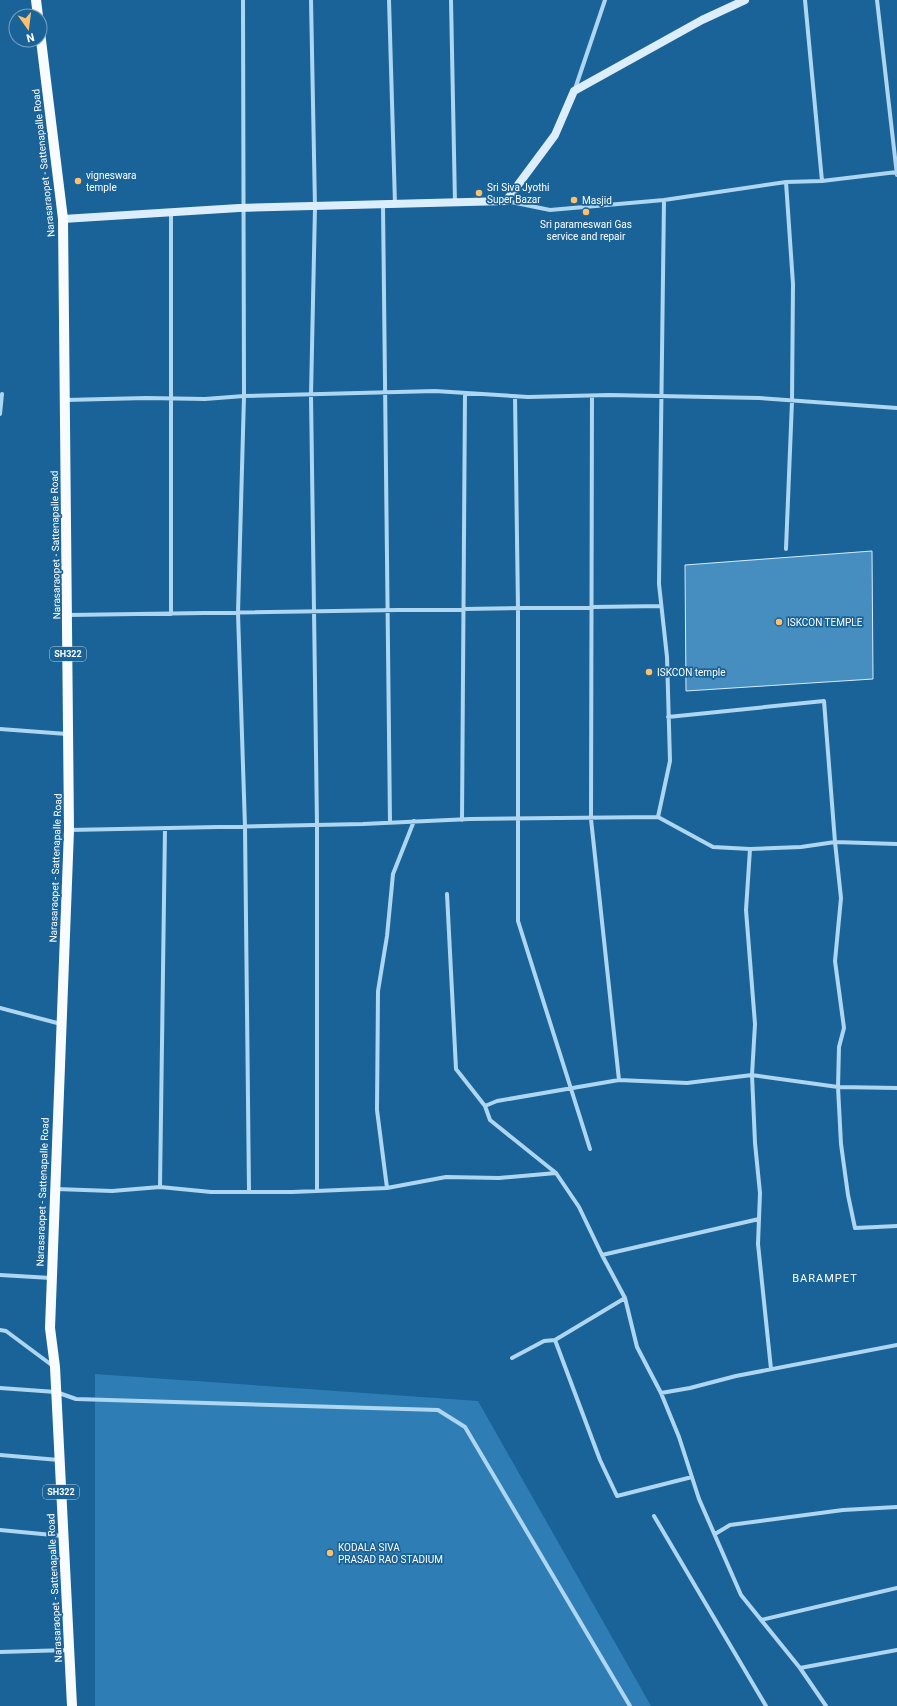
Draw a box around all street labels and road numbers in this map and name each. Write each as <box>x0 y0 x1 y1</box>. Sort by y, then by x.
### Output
street label: Narasaraopet - Sattenapalle Road <box>30 88 57 238</box>
street label: Narasaraopet - Sattenapalle Road <box>49 470 62 620</box>
road number: SH322 <box>50 647 86 661</box>
street label: Narasaraopet - Sattenapalle Road <box>47 793 64 943</box>
street label: Narasaraopet - Sattenapalle Road <box>34 1117 51 1267</box>
road number: SH322 <box>43 1485 79 1499</box>
street label: Narasaraopet - Sattenapalle Road <box>45 1513 64 1663</box>

